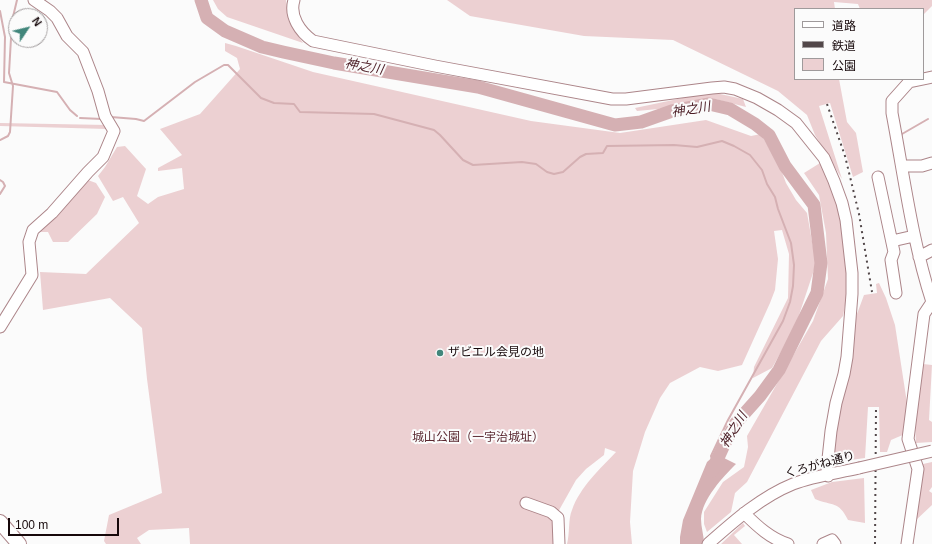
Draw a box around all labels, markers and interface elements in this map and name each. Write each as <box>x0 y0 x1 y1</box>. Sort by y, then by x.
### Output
north arrow <box>8 8 48 48</box>
legend <box>794 8 924 80</box>
text: N <box>30 15 44 28</box>
text: 道路 <box>832 19 856 33</box>
text: 鉄道 <box>832 39 856 53</box>
water label: 神之川 <box>343 56 385 78</box>
text: 公園 <box>832 59 856 73</box>
water label: 神之川 <box>671 99 711 121</box>
place label: ザビエル会見の地 <box>448 346 544 360</box>
marker: ザビエル会見の地 <box>435 348 445 358</box>
water label: 神之川 <box>717 409 751 451</box>
park label: 城山公園（一宇治城址） <box>412 431 544 445</box>
street label: くろがね通り <box>783 449 857 481</box>
scale bar <box>10 510 121 536</box>
text: 100 m <box>15 518 48 532</box>

